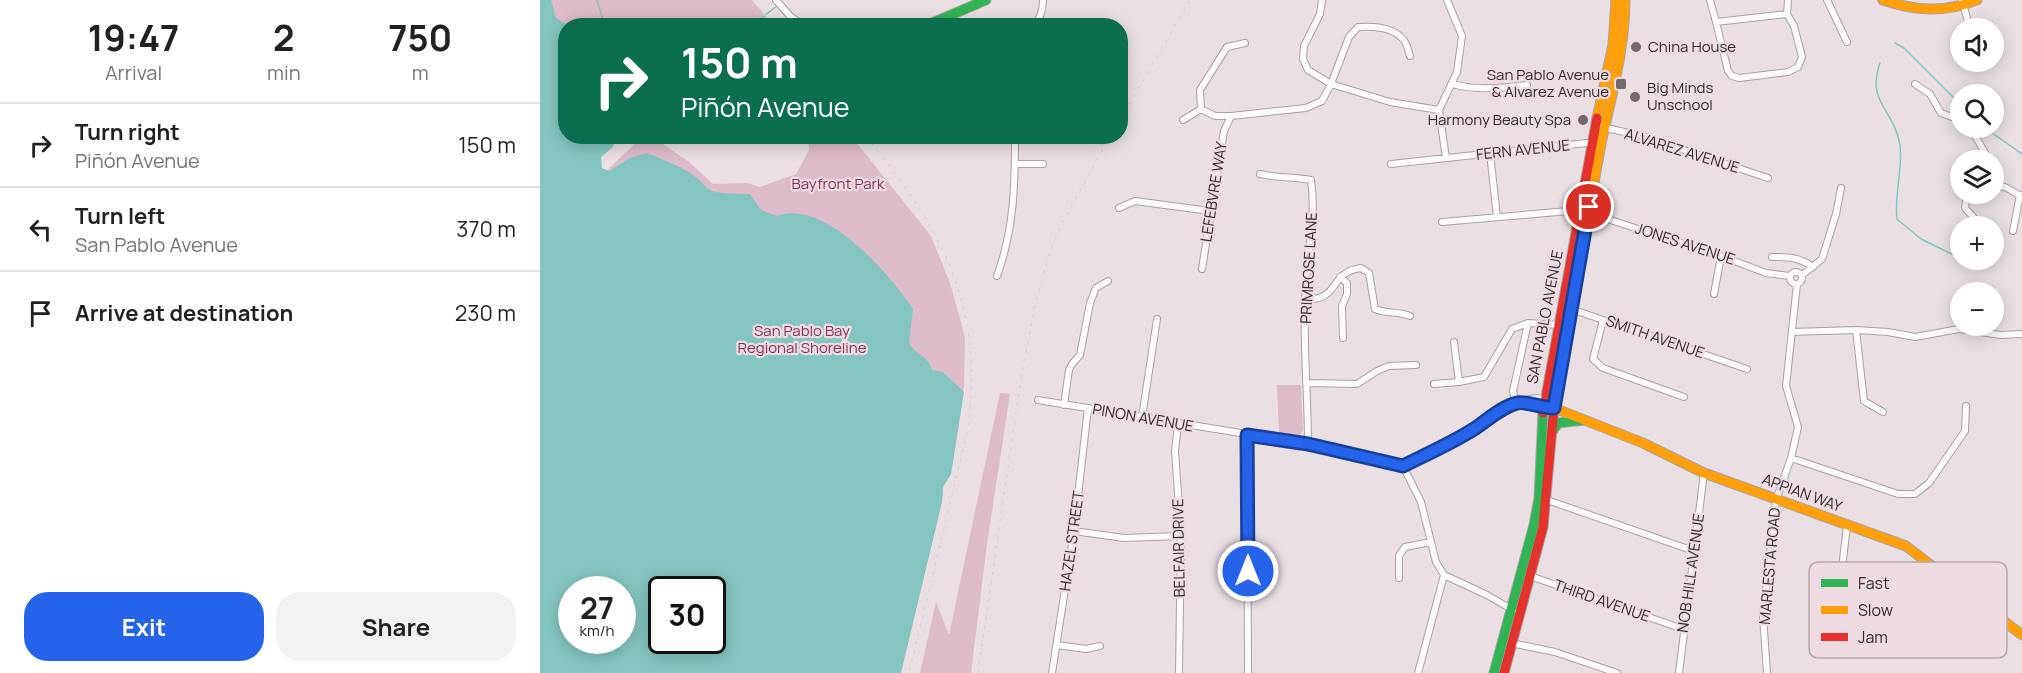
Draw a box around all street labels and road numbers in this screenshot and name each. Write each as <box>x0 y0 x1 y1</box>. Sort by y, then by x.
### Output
street label: ALVAREZ AVENUE <box>1622 123 1742 178</box>
street label: FERN AVENUE <box>1475 134 1571 165</box>
street label: LEFEBVRE WAY <box>1195 140 1232 243</box>
street label: PRIMROSE LANE <box>1295 212 1322 324</box>
street label: JONES AVENUE <box>1633 217 1738 270</box>
street label: SAN PABLO AVENUE <box>1521 248 1568 385</box>
street label: SMITH AVENUE <box>1603 310 1707 363</box>
street label: PINON AVENUE <box>1091 398 1195 437</box>
street label: APPIAN WAY <box>1759 468 1846 517</box>
street label: HAZEL STREET <box>1054 489 1089 592</box>
street label: BELFAIR DRIVE <box>1167 498 1190 598</box>
street label: MARLESTA ROAD <box>1754 507 1785 625</box>
street label: NOB HILL AVENUE <box>1672 512 1709 634</box>
street label: THIRD AVENUE <box>1551 574 1653 627</box>

